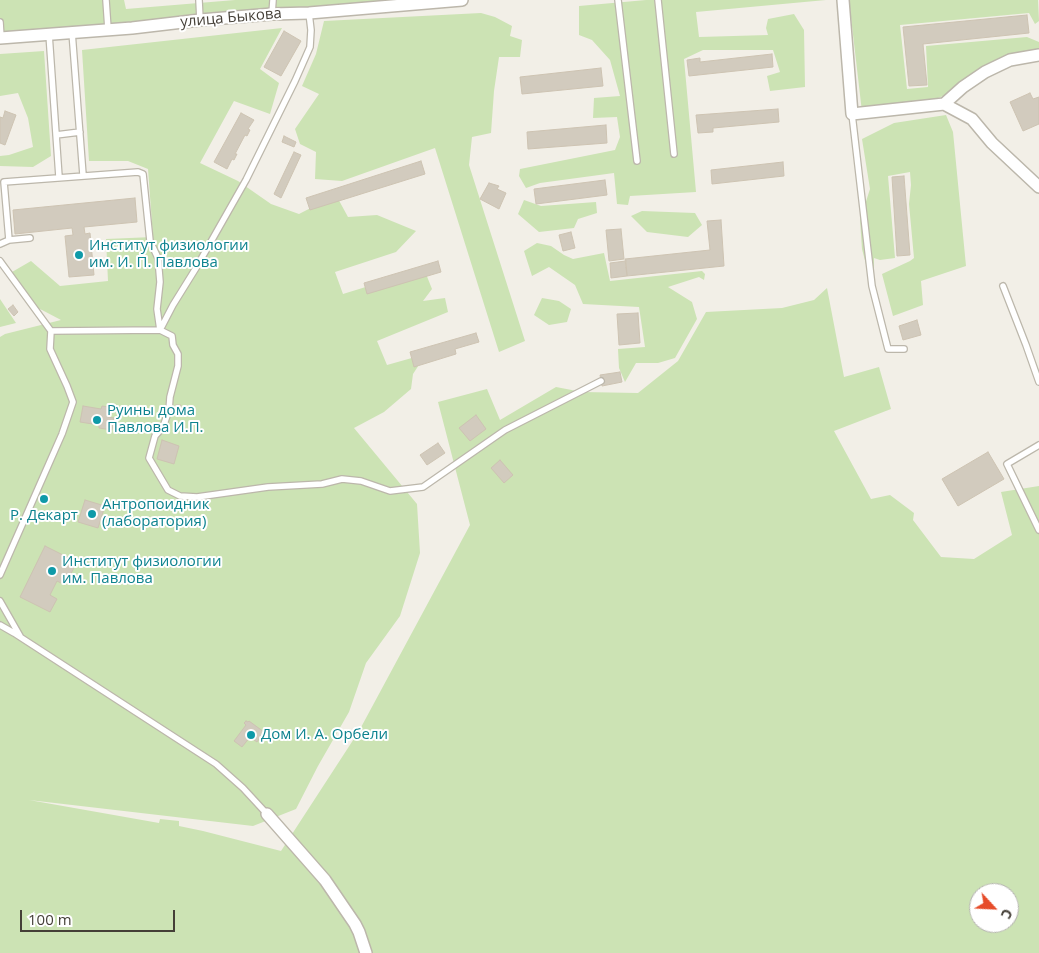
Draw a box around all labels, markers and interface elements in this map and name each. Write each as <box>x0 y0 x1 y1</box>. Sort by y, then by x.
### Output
street label: улица Быкова <box>180 5 282 31</box>
place label: Институт физиологии им. И. П. Павлова <box>89 237 248 272</box>
marker: Институт физиологии им. И. П. Павлова <box>73 249 85 261</box>
place label: Руины дома Павлова И.П. <box>107 402 204 437</box>
marker: Руины дома Павлова И.П. <box>91 414 103 426</box>
marker: Р. Декарт <box>38 493 50 505</box>
place label: Антропоидник (лаборатория) <box>102 496 209 531</box>
place label: Р. Декарт <box>10 507 78 525</box>
marker: Антропоидник (лаборатория) <box>86 508 98 520</box>
place label: Институт физиологии им. Павлова <box>62 553 221 588</box>
marker: Институт физиологии им. Павлова <box>46 565 58 577</box>
place label: Дом И. А. Орбели <box>261 726 388 744</box>
marker: Дом И. А. Орбели <box>245 729 257 741</box>
north arrow <box>969 883 1019 933</box>
scale bar <box>22 900 178 932</box>
text: С <box>997 906 1018 922</box>
text: 100 m <box>28 909 72 929</box>

